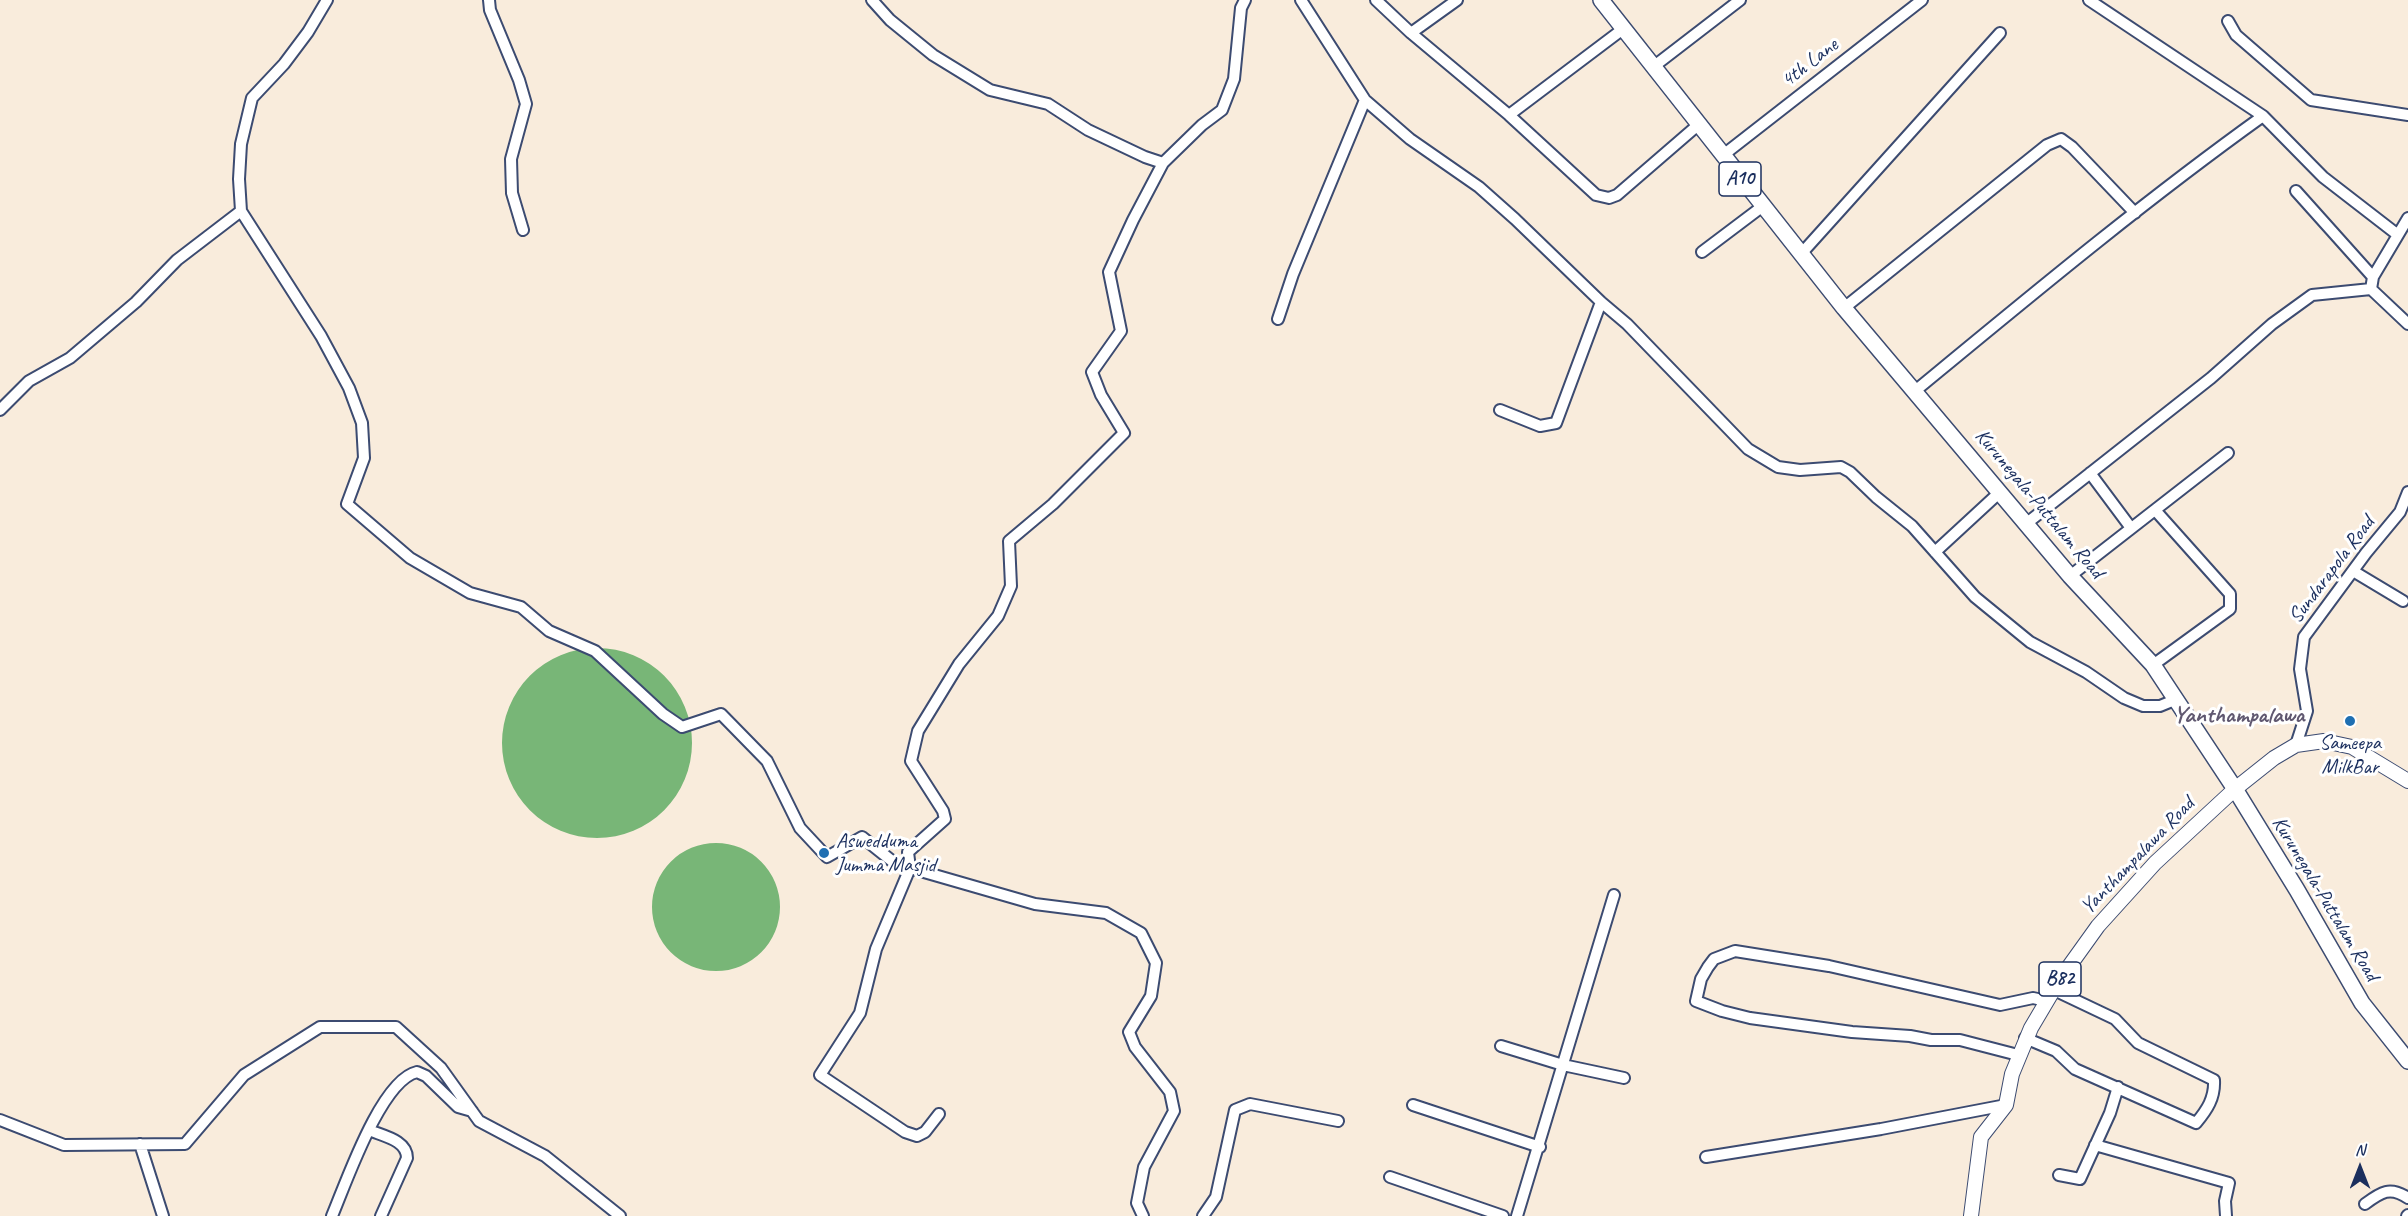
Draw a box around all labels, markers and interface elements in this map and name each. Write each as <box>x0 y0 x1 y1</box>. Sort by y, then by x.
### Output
street label: 4th Lane <box>1776 33 1844 93</box>
road number: A10 <box>1719 162 1761 196</box>
street label: Kurunegala-Puttalam Road <box>1969 424 2109 584</box>
street label: Sundarapola Road <box>2284 512 2380 628</box>
district label: Yanthampalawa <box>2174 702 2304 730</box>
marker: Sameepa MilkBar <box>2343 714 2357 728</box>
place label: Sameepa MilkBar <box>2319 730 2381 780</box>
street label: Yanthampalawa Road <box>2076 792 2200 920</box>
street label: Kurunegala-Puttalam Road <box>2266 812 2384 986</box>
place label: Aswedduma Jumma Masjid <box>836 828 936 878</box>
marker: Aswedduma Jumma Masjid <box>817 846 831 860</box>
road number: B82 <box>2039 962 2081 996</box>
north arrow <box>2330 1138 2390 1198</box>
text: N <box>2355 1140 2365 1160</box>

